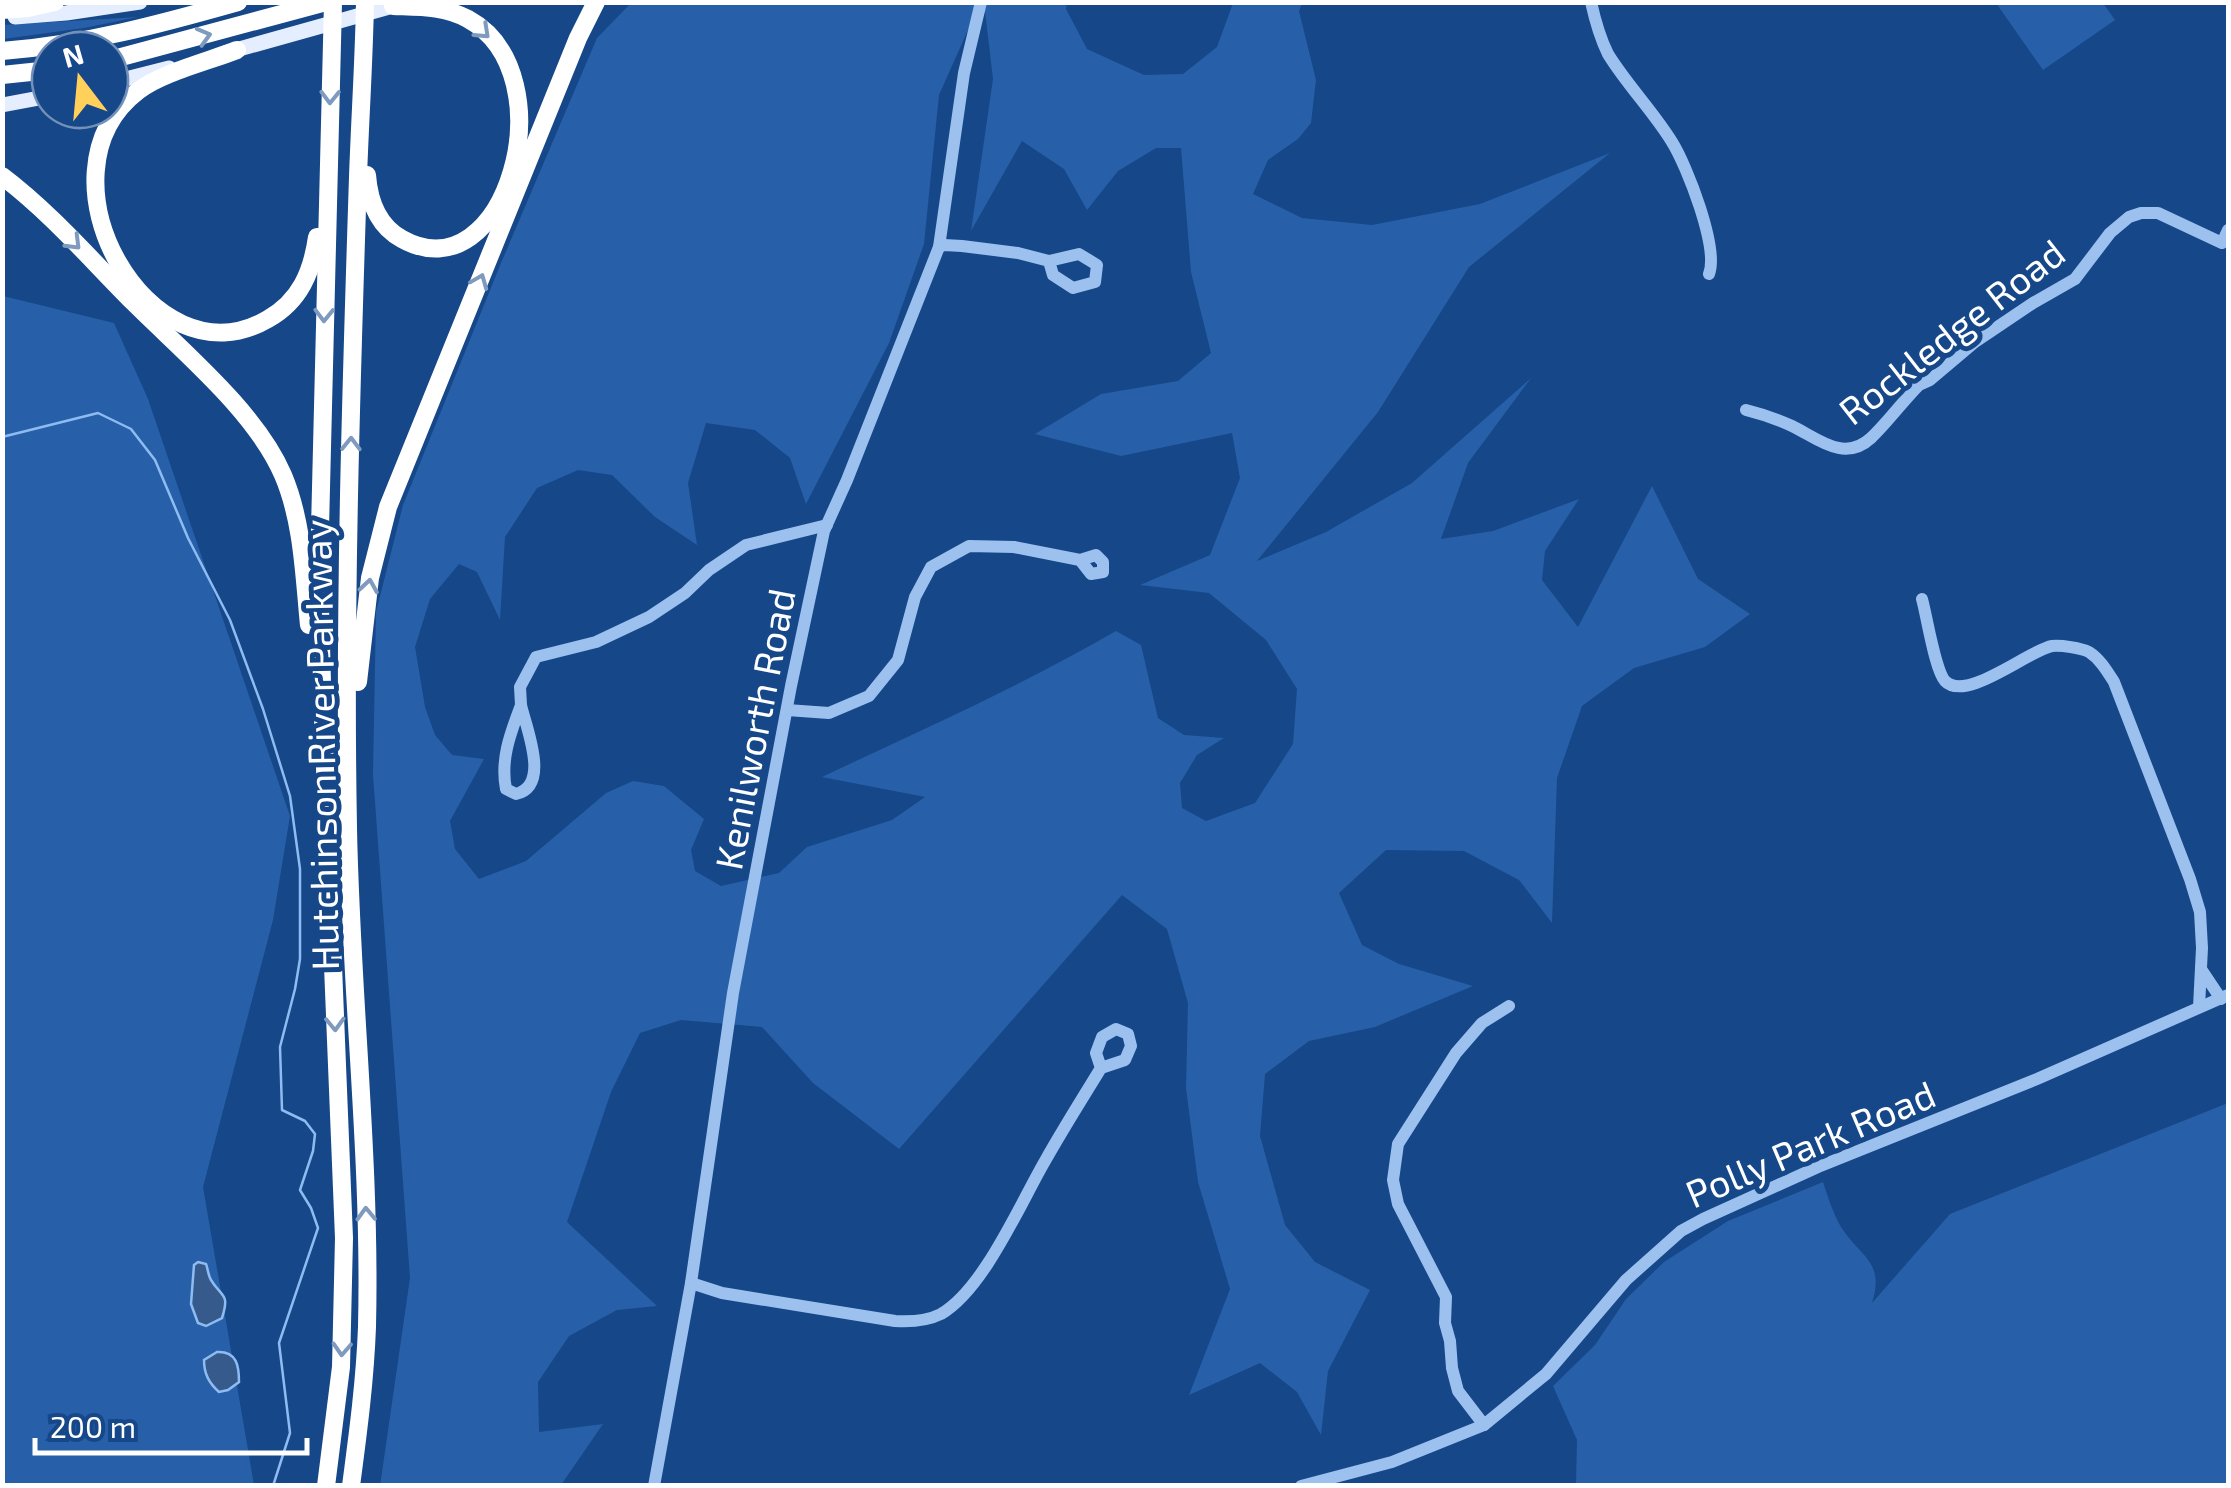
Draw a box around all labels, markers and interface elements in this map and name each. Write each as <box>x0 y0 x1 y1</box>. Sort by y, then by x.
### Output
one-way arrow <box>471 20 490 38</box>
one-way arrow <box>195 27 213 48</box>
north arrow <box>30 30 130 130</box>
text: N <box>58 36 87 74</box>
one-way arrow <box>319 89 340 105</box>
street label: Rockledge Road <box>1829 229 2073 433</box>
one-way arrow <box>62 231 80 249</box>
one-way arrow <box>468 273 488 290</box>
one-way arrow <box>314 307 335 323</box>
one-way arrow <box>341 436 362 452</box>
street label: Hutchinson River Parkway <box>293 519 347 971</box>
one-way arrow <box>358 577 379 594</box>
street label: Kenilworth Road <box>704 585 804 873</box>
one-way arrow <box>324 1017 345 1033</box>
street label: Polly Park Road <box>1678 1070 1942 1216</box>
one-way arrow <box>356 1205 377 1221</box>
one-way arrow <box>332 1341 353 1357</box>
scale bar <box>35 1393 308 1455</box>
text: 200 m <box>50 1408 136 1444</box>

